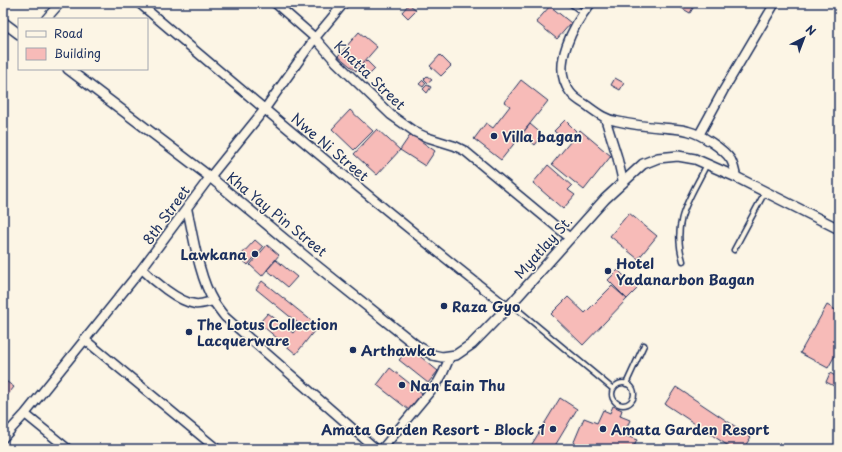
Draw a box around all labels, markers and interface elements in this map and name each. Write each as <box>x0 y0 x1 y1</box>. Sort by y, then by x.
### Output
legend <box>18 18 148 70</box>
north arrow <box>784 18 824 58</box>
text: N <box>802 21 820 40</box>
text: Road <box>54 24 83 42</box>
street label: Khatta Street <box>330 35 411 115</box>
text: Building <box>54 44 101 62</box>
street label: Nwe Ni Street <box>286 108 374 186</box>
place label: Villa bagan <box>502 126 582 147</box>
marker: Villa bagan <box>489 131 499 141</box>
street label: Kha Yay Pin Street <box>222 167 332 261</box>
street label: 8th Street <box>137 181 195 249</box>
street label: Myatlay St. <box>509 211 577 283</box>
place label: Lawkana <box>181 244 247 265</box>
marker: Lawkana <box>250 249 260 259</box>
place label: Hotel Yadanarbon Bagan <box>616 253 755 290</box>
marker: Hotel Yadanarbon Bagan <box>603 266 613 276</box>
place label: Raza Gyo <box>452 296 520 317</box>
marker: Raza Gyo <box>439 301 449 311</box>
place label: The Lotus Collection Lacquerware <box>197 314 338 351</box>
marker: The Lotus Collection Lacquerware <box>184 327 194 337</box>
place label: Arthawka <box>361 340 436 361</box>
marker: Arthawka <box>348 345 358 355</box>
place label: Nan Eain Thu <box>410 375 505 396</box>
marker: Nan Eain Thu <box>397 380 407 390</box>
place label: Amata Garden Resort - Block 1 <box>321 419 545 440</box>
place label: Amata Garden Resort <box>611 419 770 440</box>
marker: Amata Garden Resort - Block 1 <box>548 424 558 434</box>
marker: Amata Garden Resort <box>598 424 608 434</box>

